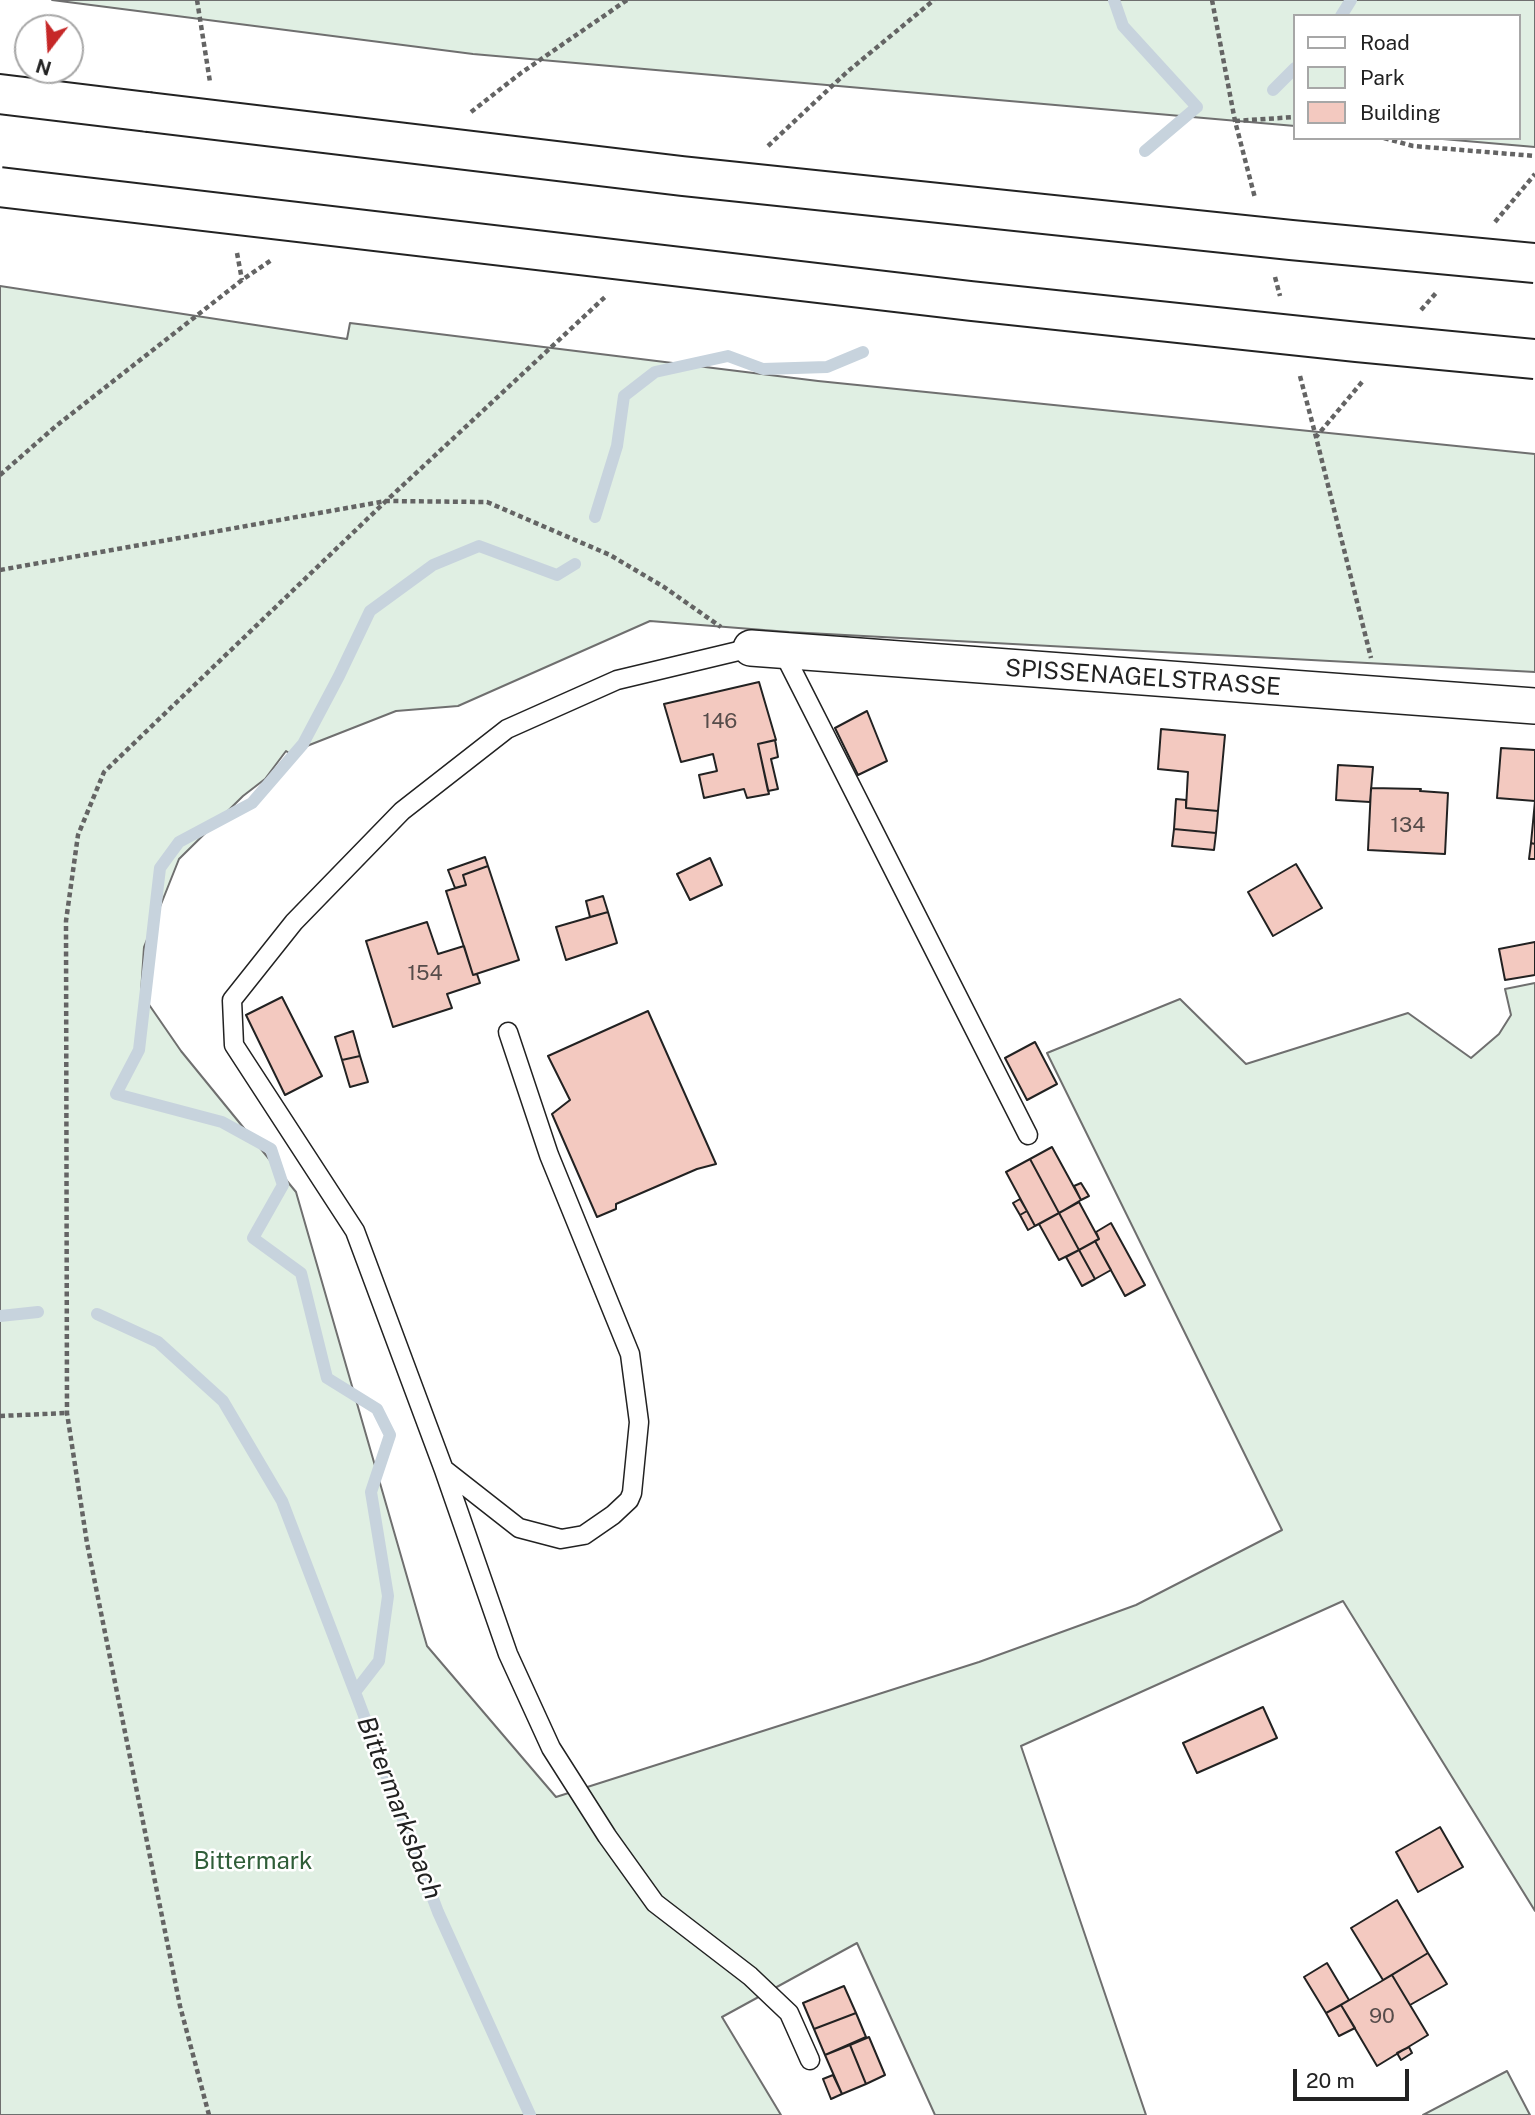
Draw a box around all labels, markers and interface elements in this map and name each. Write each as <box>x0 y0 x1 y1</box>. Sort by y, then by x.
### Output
north arrow <box>14 14 84 84</box>
legend <box>1294 14 1521 140</box>
text: Road <box>1360 30 1410 55</box>
text: N <box>33 54 54 80</box>
text: Park <box>1360 65 1405 90</box>
text: Building <box>1360 100 1441 125</box>
street label: SPISSENAGELSTRASSE <box>1004 654 1282 702</box>
house number: 146 <box>703 709 737 735</box>
house number: 134 <box>1391 813 1425 839</box>
house number: 154 <box>407 961 443 987</box>
water label: Bittermarksbach <box>350 1712 448 1904</box>
park label: Bittermark <box>193 1848 313 1876</box>
house number: 90 <box>1369 2004 1395 2030</box>
scale bar <box>1297 2056 1412 2100</box>
text: 20 m <box>1306 2068 1355 2093</box>

